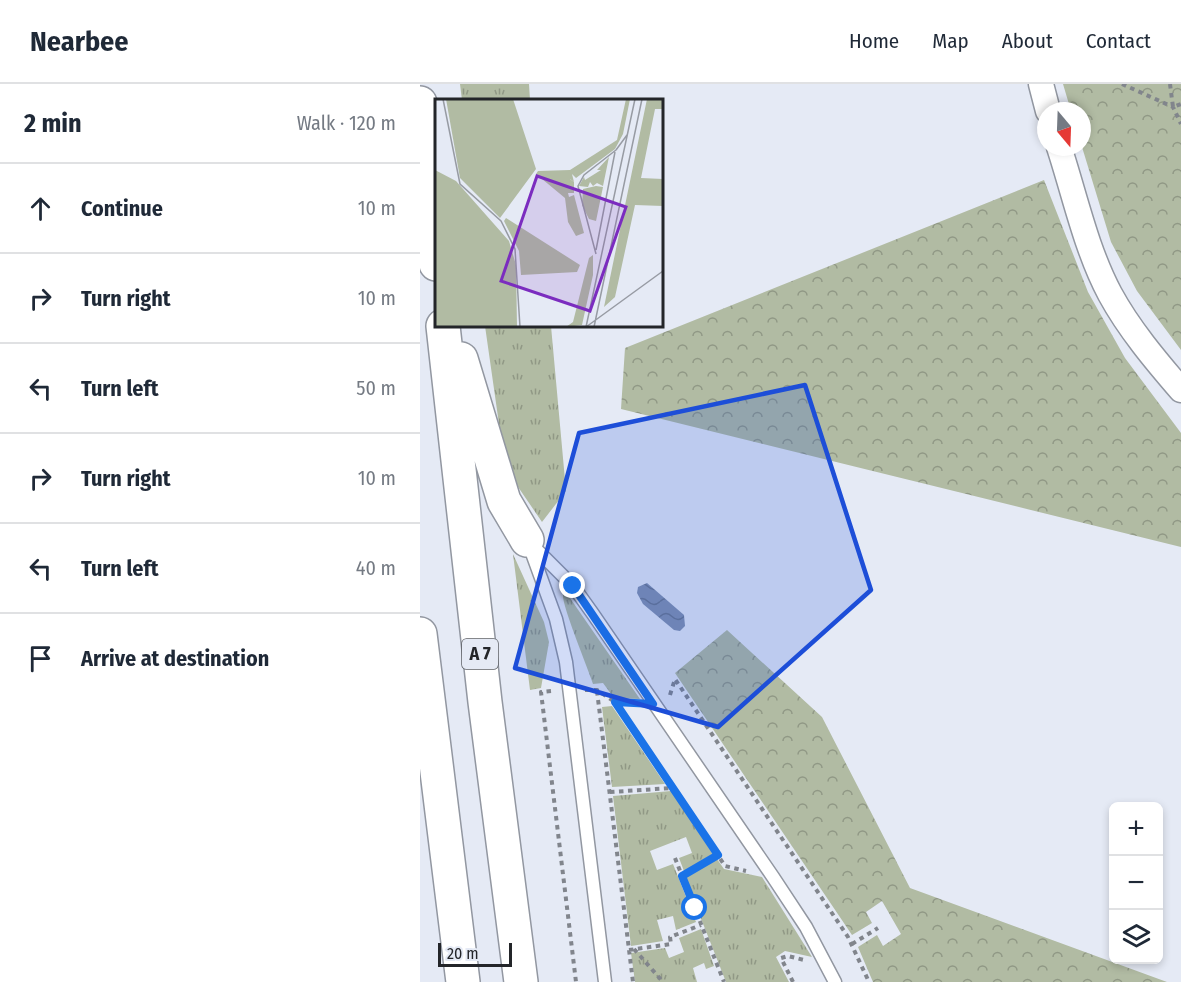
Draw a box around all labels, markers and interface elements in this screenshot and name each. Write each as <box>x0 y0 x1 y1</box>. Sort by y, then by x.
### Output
text: Nearbee <box>30 25 129 58</box>
text: Home <box>849 28 899 54</box>
text: Map <box>932 28 969 54</box>
text: About <box>1002 28 1053 54</box>
text: Contact <box>1086 28 1151 54</box>
inset map <box>435 99 663 327</box>
north arrow <box>1037 102 1091 156</box>
text: 2 min <box>24 108 82 139</box>
text: Walk · 120 m <box>297 111 396 135</box>
icon: ahead <box>24 192 57 225</box>
text: Continue <box>81 195 163 222</box>
text: 10 m <box>358 196 396 220</box>
icon: right <box>24 282 57 315</box>
text: Turn right <box>81 285 170 312</box>
text: 10 m <box>358 286 396 310</box>
icon: left <box>24 372 57 405</box>
text: Turn left <box>81 375 159 402</box>
text: 50 m <box>356 376 396 400</box>
icon: right <box>24 462 57 495</box>
text: Turn right <box>81 465 170 492</box>
text: 10 m <box>358 466 396 490</box>
icon: left <box>24 552 57 585</box>
text: Turn left <box>81 555 159 582</box>
text: 40 m <box>356 556 396 580</box>
route end <box>559 572 585 598</box>
road number: A 7 <box>462 639 498 669</box>
icon: arrive <box>24 642 57 675</box>
text: Arrive at destination <box>81 645 269 672</box>
map controls <box>1109 802 1163 964</box>
button: + <box>1109 802 1163 856</box>
button: − <box>1109 856 1163 910</box>
route start <box>681 894 707 920</box>
button: layers <box>1109 910 1163 964</box>
scale bar <box>438 940 512 968</box>
text: 20 m <box>447 944 478 963</box>

